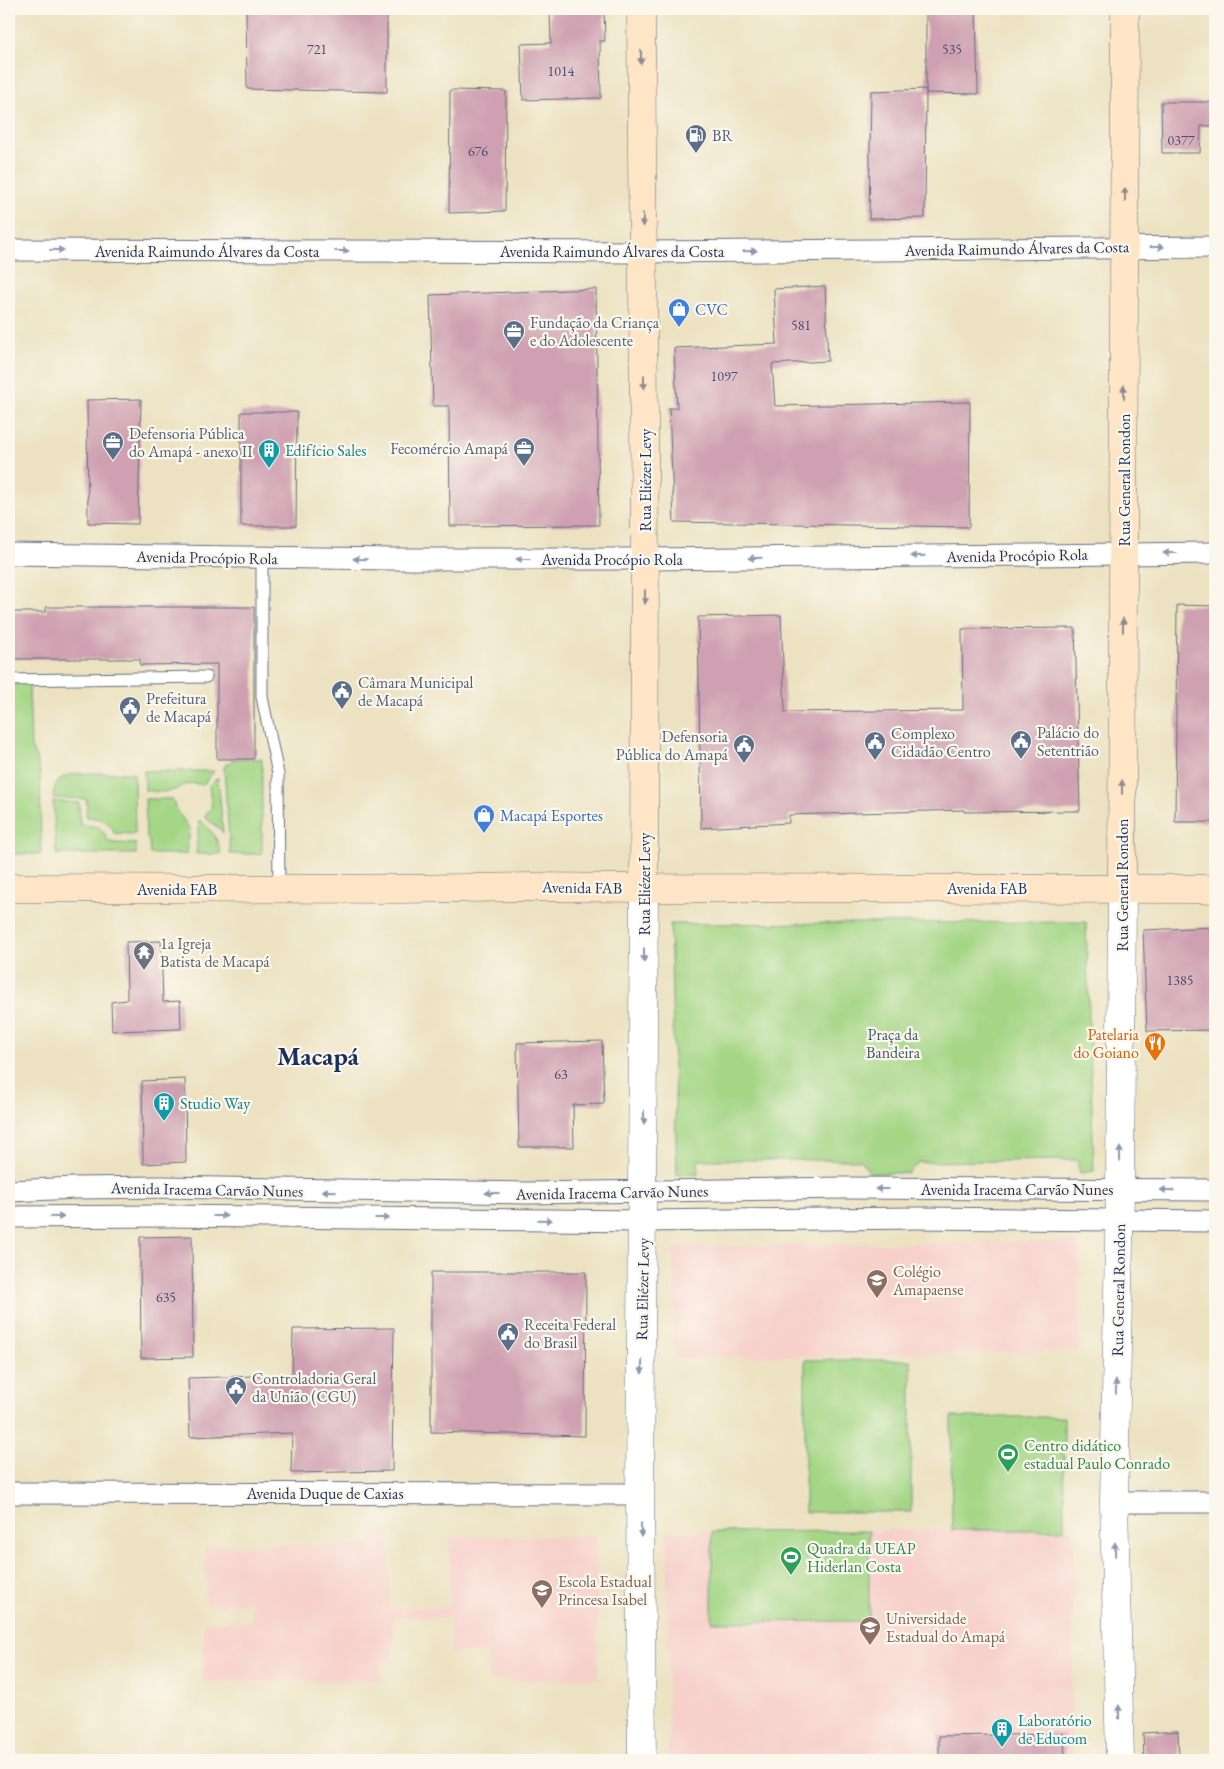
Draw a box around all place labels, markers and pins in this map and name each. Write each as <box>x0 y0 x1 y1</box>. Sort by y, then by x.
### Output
fuel station icon: BR <box>684 123 708 154</box>
place label: BR <box>712 125 733 146</box>
shop icon: CVC <box>667 297 691 328</box>
place label: CVC <box>695 299 728 320</box>
place label: Fundação da Criança e do Adolescente <box>530 312 660 351</box>
office icon: Fundação da Criança e do Adolescente <box>502 319 526 350</box>
place label: Defensoria Pública do Amapá - anexo II <box>129 423 253 462</box>
office icon: Defensoria Pública do Amapá - anexo II <box>101 430 125 461</box>
office icon: Fecomércio Amapá <box>512 436 536 467</box>
building icon: Edifício Sales <box>257 438 281 469</box>
place label: Fecomércio Amapá <box>390 438 509 459</box>
place label: Edifício Sales <box>285 440 366 461</box>
place label: Câmara Municipal de Macapá <box>358 672 474 711</box>
public building icon: Câmara Municipal de Macapá <box>330 679 354 710</box>
place label: Prefeitura de Macapá <box>146 688 212 727</box>
public building icon: Prefeitura de Macapá <box>118 695 142 726</box>
place label: Palácio do Setentrião <box>1037 722 1099 761</box>
place label: Complexo Cidadão Centro <box>891 723 991 762</box>
place label: Defensoria Pública do Amapá <box>616 726 729 765</box>
public building icon: Palácio do Setentrião <box>1009 729 1033 760</box>
public building icon: Complexo Cidadão Centro <box>863 730 887 761</box>
public building icon: Defensoria Pública do Amapá <box>732 733 756 764</box>
shop icon: Macapá Esportes <box>472 803 496 834</box>
place label: Macapá Esportes <box>500 805 603 826</box>
place label: 1a Igreja Batista de Macapá <box>160 933 270 972</box>
temple icon: 1a Igreja Batista de Macapá <box>132 940 156 971</box>
place label: Patelaria do Goiano <box>1074 1024 1140 1063</box>
restaurant icon: Patelaria do Goiano <box>1143 1031 1167 1062</box>
building icon: Studio Way <box>152 1091 176 1122</box>
place label: Studio Way <box>180 1093 251 1114</box>
place label: Colégio Amapaense <box>892 1261 963 1300</box>
school or university icon: Colégio Amapaense <box>865 1268 889 1299</box>
place label: Receita Federal do Brasil <box>524 1314 616 1353</box>
public building icon: Receita Federal do Brasil <box>496 1321 520 1352</box>
place label: Controladoria Geral da União (CGU) <box>252 1368 376 1407</box>
public building icon: Controladoria Geral da União (CGU) <box>224 1375 248 1406</box>
place label: Centro didático estadual Paulo Conrado <box>1024 1435 1170 1474</box>
sports icon: Centro didático estadual Paulo Conrado <box>996 1442 1020 1473</box>
place label: Quadra da UEAP Hiderlan Costa <box>807 1538 916 1577</box>
sports icon: Quadra da UEAP Hiderlan Costa <box>779 1545 803 1576</box>
place label: Escola Estadual Princesa Isabel <box>558 1571 652 1610</box>
school or university icon: Escola Estadual Princesa Isabel <box>530 1578 554 1609</box>
place label: Universidade Estadual do Amapá <box>886 1608 1006 1647</box>
school or university icon: Universidade Estadual do Amapá <box>858 1615 882 1646</box>
place label: Laboratório de Educom <box>1018 1710 1092 1749</box>
building icon: Laboratório de Educom <box>990 1717 1014 1748</box>

